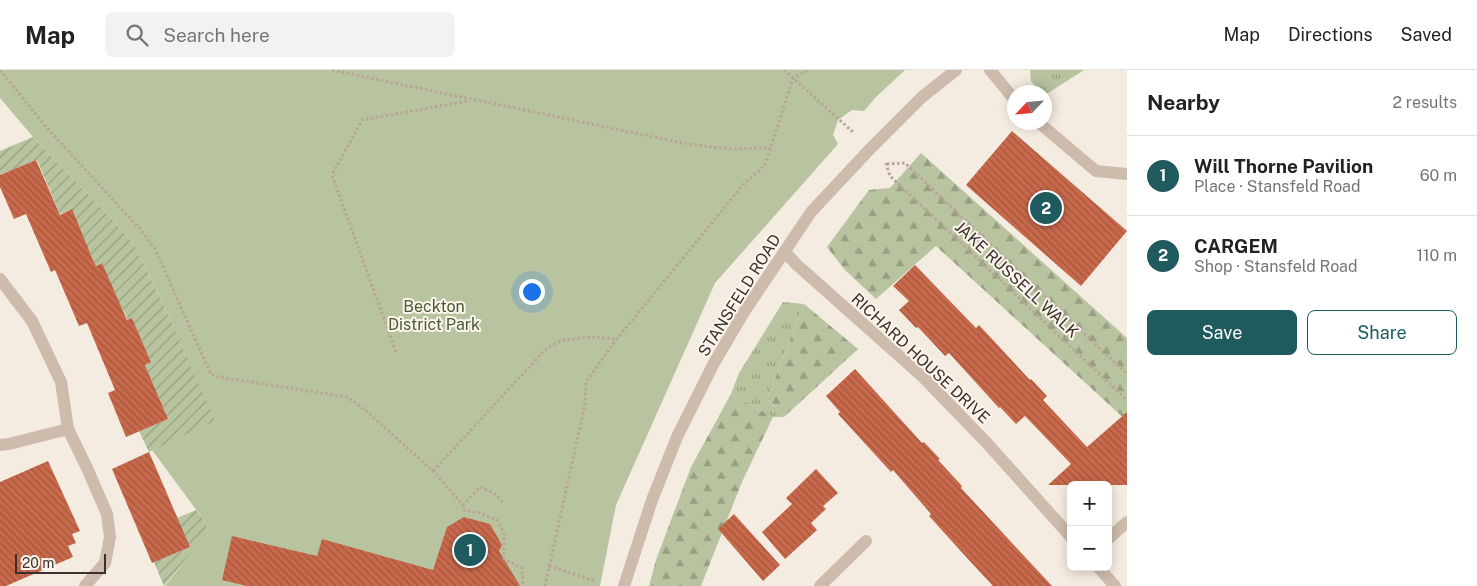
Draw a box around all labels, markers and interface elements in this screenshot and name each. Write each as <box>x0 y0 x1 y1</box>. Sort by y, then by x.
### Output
search box <box>105 12 455 57</box>
text: Map <box>25 21 75 49</box>
icon: search <box>123 21 151 49</box>
text: Search here <box>163 24 270 46</box>
text: Map <box>1223 24 1260 45</box>
text: Directions <box>1288 24 1373 45</box>
text: Saved <box>1401 24 1452 45</box>
north arrow <box>1007 85 1052 130</box>
text: Nearby <box>1147 90 1220 115</box>
text: 2 results <box>1392 93 1457 112</box>
text: Will Thorne Pavilion <box>1194 155 1373 177</box>
text: 1 <box>1160 166 1166 185</box>
text: 60 m <box>1420 166 1457 185</box>
text: Place · Stansfeld Road <box>1194 177 1360 196</box>
pin: 2 <box>1030 189 1062 227</box>
street label: JAKE RUSSELL WALK <box>951 217 1082 342</box>
street label: STANSFELD ROAD <box>694 231 785 360</box>
text: CARGEM <box>1194 235 1278 257</box>
text: 2 <box>1158 246 1168 265</box>
text: 110 m <box>1416 246 1457 265</box>
text: Shop · Stansfeld Road <box>1194 257 1358 276</box>
your location <box>519 279 545 305</box>
street label: RICHARD HOUSE DRIVE <box>847 289 994 428</box>
park label: Beckton District Park <box>388 297 480 334</box>
button: Save <box>1147 310 1297 355</box>
button: Share <box>1307 310 1457 355</box>
map controls <box>1067 481 1112 571</box>
button: + <box>1067 481 1112 526</box>
button: − <box>1067 526 1112 571</box>
pin: 1 <box>454 531 486 569</box>
scale bar <box>15 551 106 574</box>
text: 20 m <box>22 555 54 571</box>

